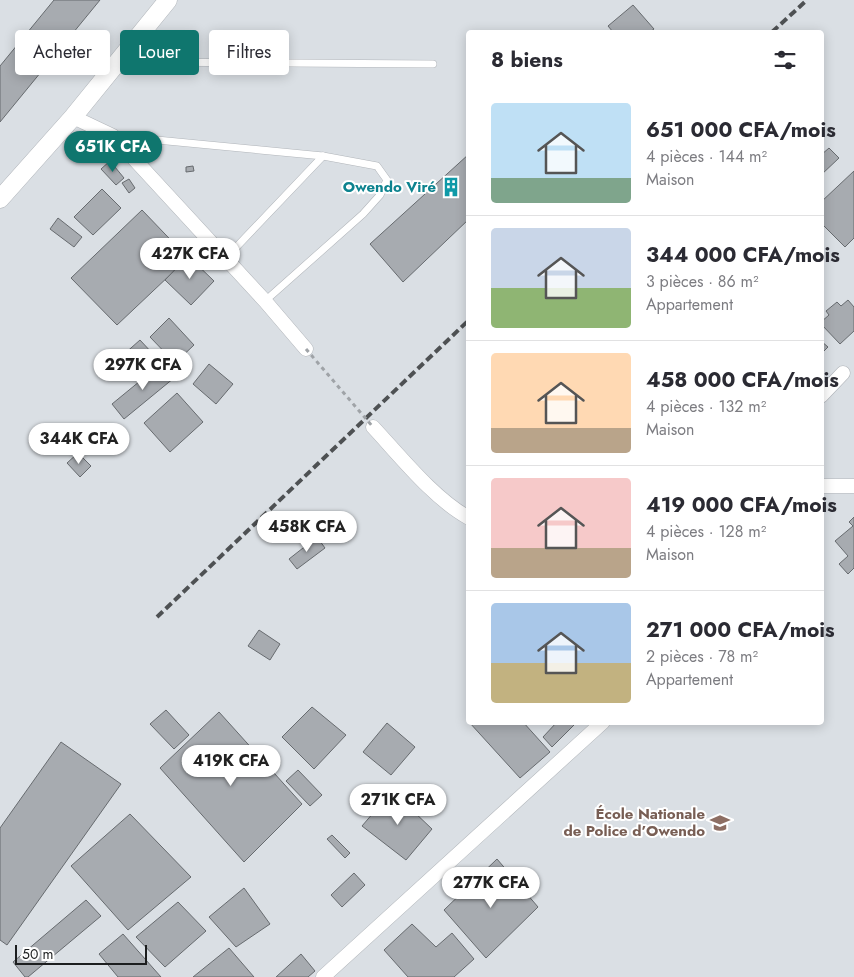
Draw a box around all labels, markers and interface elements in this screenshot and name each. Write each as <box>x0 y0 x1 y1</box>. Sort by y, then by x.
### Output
chip: Acheter <box>15 30 110 75</box>
chip: Louer <box>120 30 199 75</box>
chip: Filtres <box>209 30 289 75</box>
text: 8 biens <box>491 45 563 75</box>
icon: filters <box>771 46 799 74</box>
text: 651 000 CFA/mois <box>646 115 836 145</box>
icon: home <box>531 123 591 183</box>
pin: 651K CFA <box>61 130 165 173</box>
text: 651K CFA <box>75 135 151 158</box>
text: 4 pièces · 144 m² <box>646 145 767 168</box>
text: Maison <box>646 168 694 191</box>
place label: Owendo Viré <box>343 176 436 198</box>
building icon: Owendo Viré <box>440 176 462 198</box>
pin: 427K CFA <box>138 238 242 280</box>
text: 344 000 CFA/mois <box>646 240 840 270</box>
text: 427K CFA <box>151 242 229 265</box>
icon: home <box>531 248 591 308</box>
text: 3 pièces · 86 m² <box>646 270 759 293</box>
text: Appartement <box>646 293 733 316</box>
pin: 297K CFA <box>91 348 195 391</box>
text: 297K CFA <box>104 353 182 376</box>
text: 458 000 CFA/mois <box>646 365 839 395</box>
icon: home <box>531 373 591 433</box>
text: 4 pièces · 132 m² <box>646 395 766 418</box>
text: Maison <box>646 418 694 441</box>
pin: 344K CFA <box>27 422 131 465</box>
text: 344K CFA <box>40 427 118 450</box>
text: 419 000 CFA/mois <box>646 490 837 520</box>
icon: home <box>531 498 591 558</box>
pin: 458K CFA <box>255 510 359 553</box>
text: 458K CFA <box>268 515 346 538</box>
text: 4 pièces · 128 m² <box>646 520 766 543</box>
text: Maison <box>646 543 694 566</box>
text: 271 000 CFA/mois <box>646 615 835 645</box>
icon: home <box>531 623 591 683</box>
text: 2 pièces · 78 m² <box>646 645 758 668</box>
text: Appartement <box>646 668 733 691</box>
pin: 419K CFA <box>179 744 283 787</box>
text: 419K CFA <box>193 749 269 772</box>
pin: 271K CFA <box>346 784 450 826</box>
text: 271K CFA <box>361 788 435 811</box>
place label: École Nationale de Police d’Owendo <box>563 803 705 842</box>
school or university icon: École Nationale de Police d’Owendo <box>709 812 731 834</box>
pin: 277K CFA <box>439 866 543 909</box>
text: 277K CFA <box>453 871 529 894</box>
scale bar <box>15 942 148 965</box>
text: 50 m <box>22 944 53 964</box>

